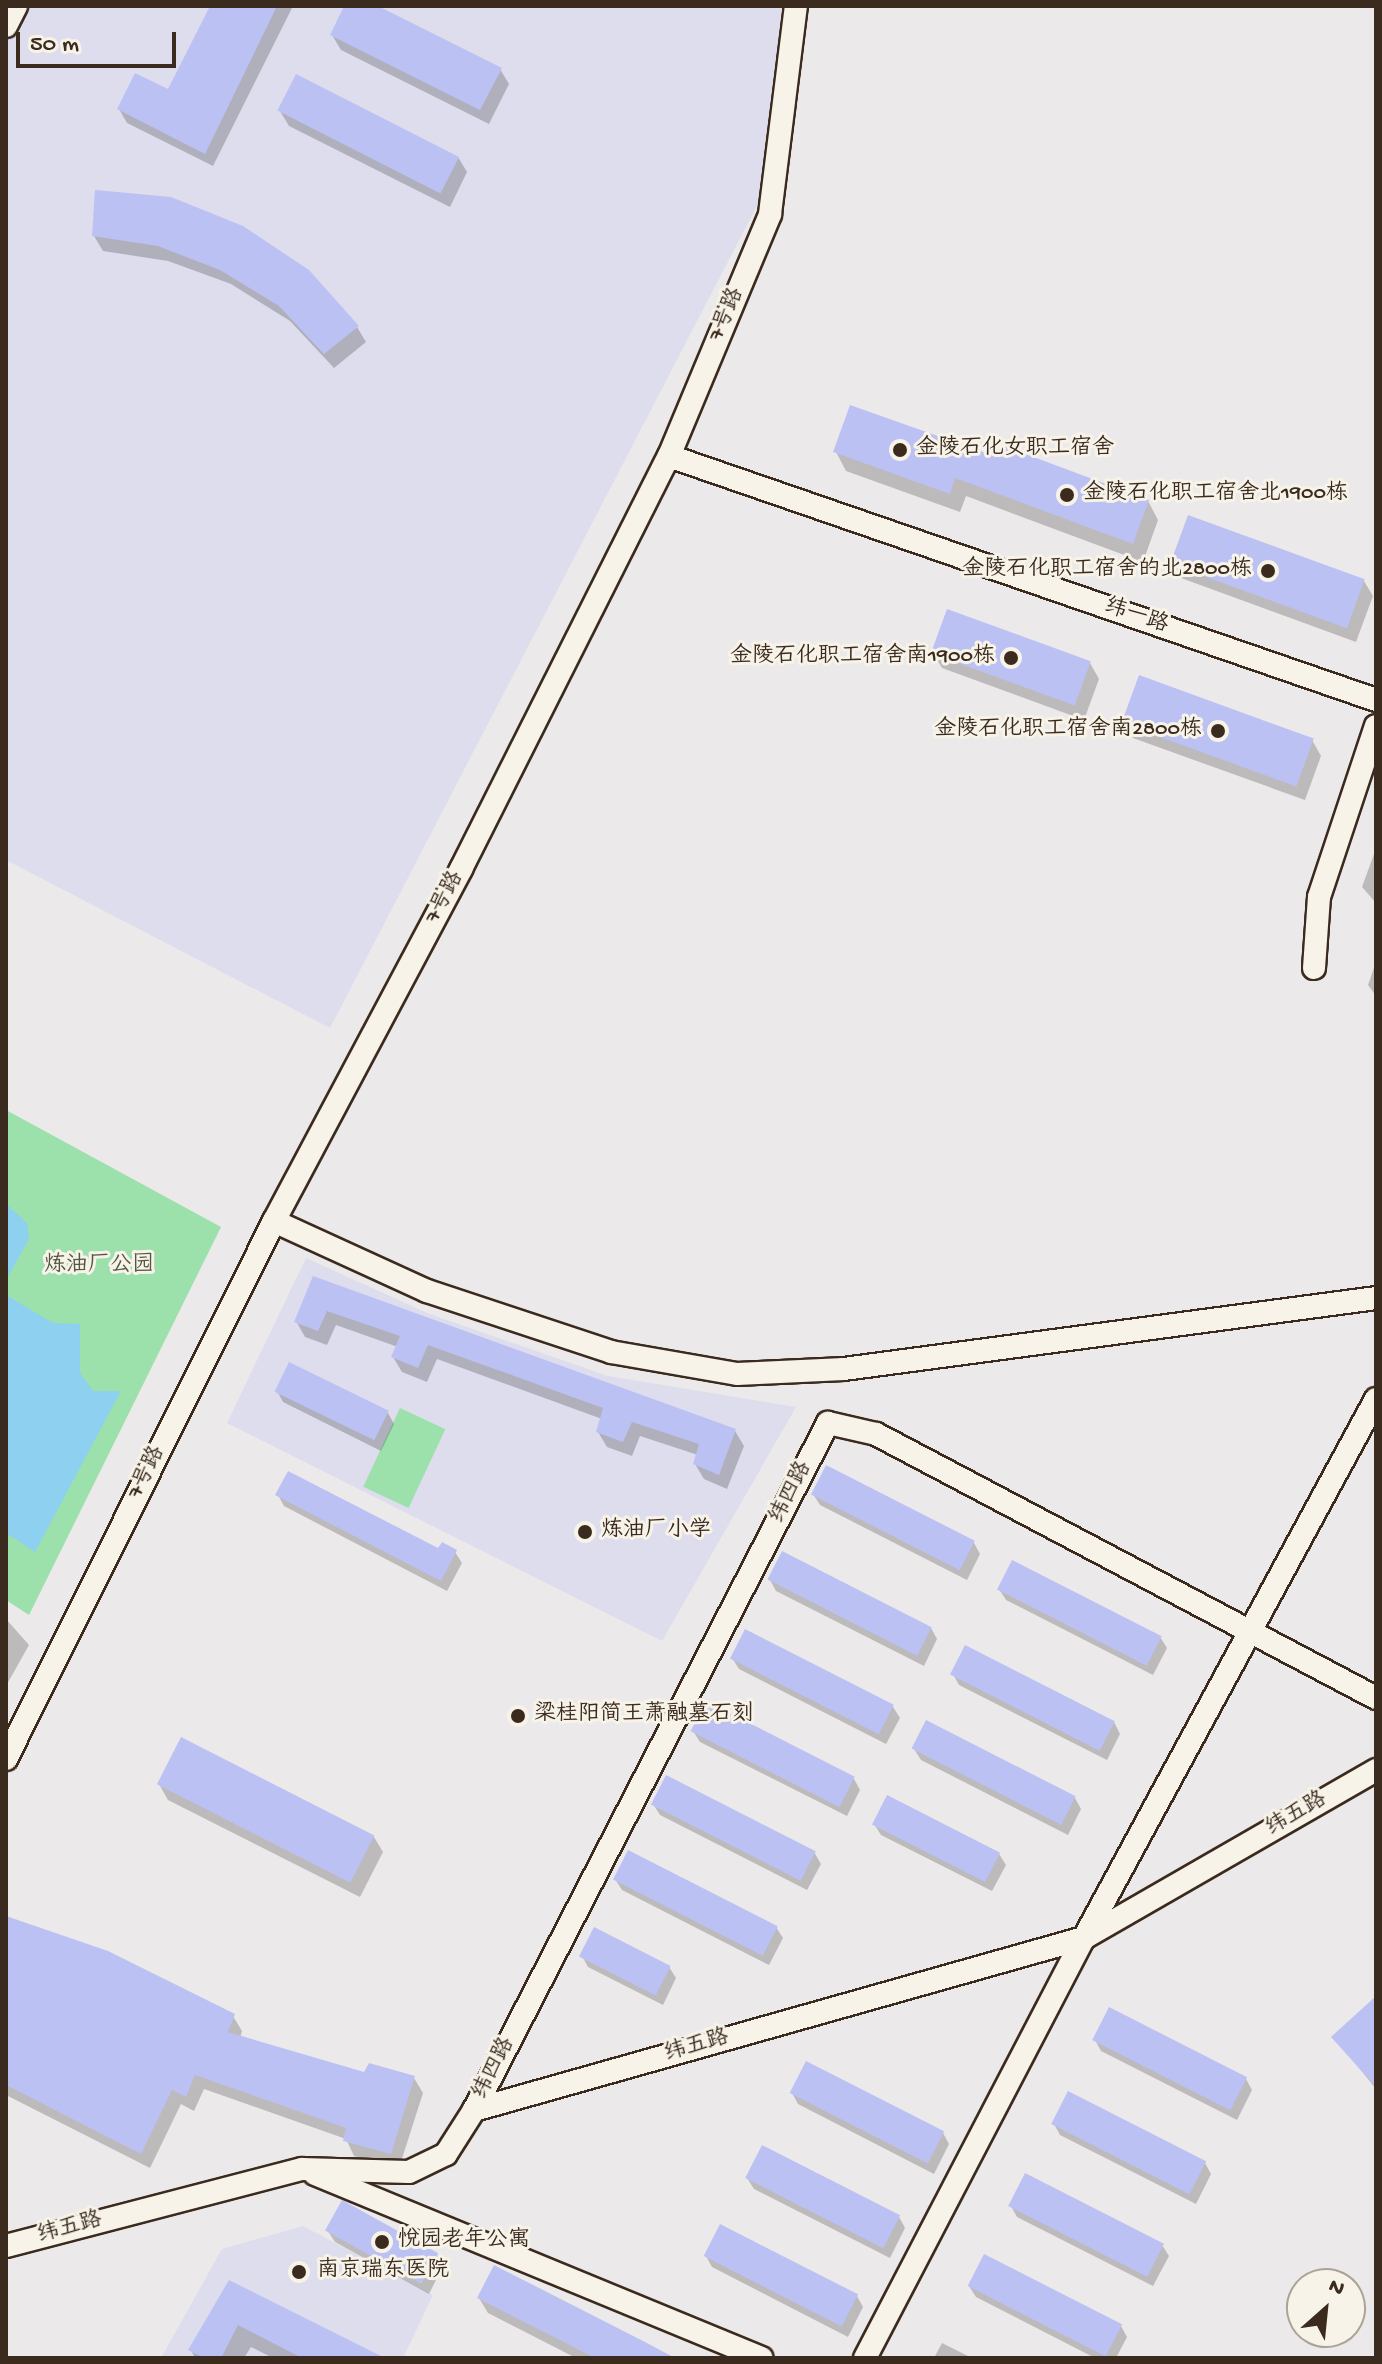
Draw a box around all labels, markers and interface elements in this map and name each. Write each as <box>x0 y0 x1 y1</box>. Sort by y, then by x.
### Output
scale bar <box>20 16 180 66</box>
text: 50 m <box>30 31 79 60</box>
street label: 7号路 <box>705 284 751 346</box>
place label: 金陵石化女职工宿舍 <box>916 437 1114 463</box>
marker: 金陵石化女职工宿舍 <box>891 441 909 459</box>
place label: 金陵石化职工宿舍北1900栋 <box>1083 482 1348 508</box>
marker: 金陵石化职工宿舍北1900栋 <box>1058 486 1076 504</box>
place label: 金陵石化职工宿舍的北2800栋 <box>962 558 1252 584</box>
marker: 金陵石化职工宿舍的北2800栋 <box>1259 562 1277 580</box>
street label: 纬一路 <box>1101 594 1171 640</box>
place label: 金陵石化职工宿舍南1900栋 <box>730 645 995 671</box>
marker: 金陵石化职工宿舍南1900栋 <box>1002 649 1020 667</box>
place label: 金陵石化职工宿舍南2800栋 <box>934 718 1202 744</box>
marker: 金陵石化职工宿舍南2800栋 <box>1209 722 1227 740</box>
street label: 7号路 <box>421 867 471 929</box>
park label: 炼油厂公园 <box>44 1254 154 1280</box>
street label: 7号路 <box>124 1442 172 1504</box>
street label: 纬四路 <box>765 1458 819 1528</box>
place label: 炼油厂小学 <box>601 1519 711 1545</box>
marker: 炼油厂小学 <box>576 1523 594 1541</box>
place label: 梁桂阳简王萧融墓石刻 <box>534 1703 754 1729</box>
marker: 梁桂阳简王萧融墓石刻 <box>509 1707 527 1725</box>
street label: 纬五路 <box>1262 1787 1332 1843</box>
street label: 纬五路 <box>662 2025 732 2069</box>
street label: 纬四路 <box>468 2034 522 2104</box>
street label: 纬五路 <box>35 2208 105 2250</box>
place label: 悦园老年公寓 <box>398 2229 530 2255</box>
marker: 悦园老年公寓 <box>373 2233 391 2251</box>
place label: 南京瑞东医院 <box>317 2259 449 2285</box>
marker: 南京瑞东医院 <box>288 2261 310 2283</box>
north arrow <box>1286 2268 1366 2348</box>
text: N <box>1324 2274 1348 2303</box>

